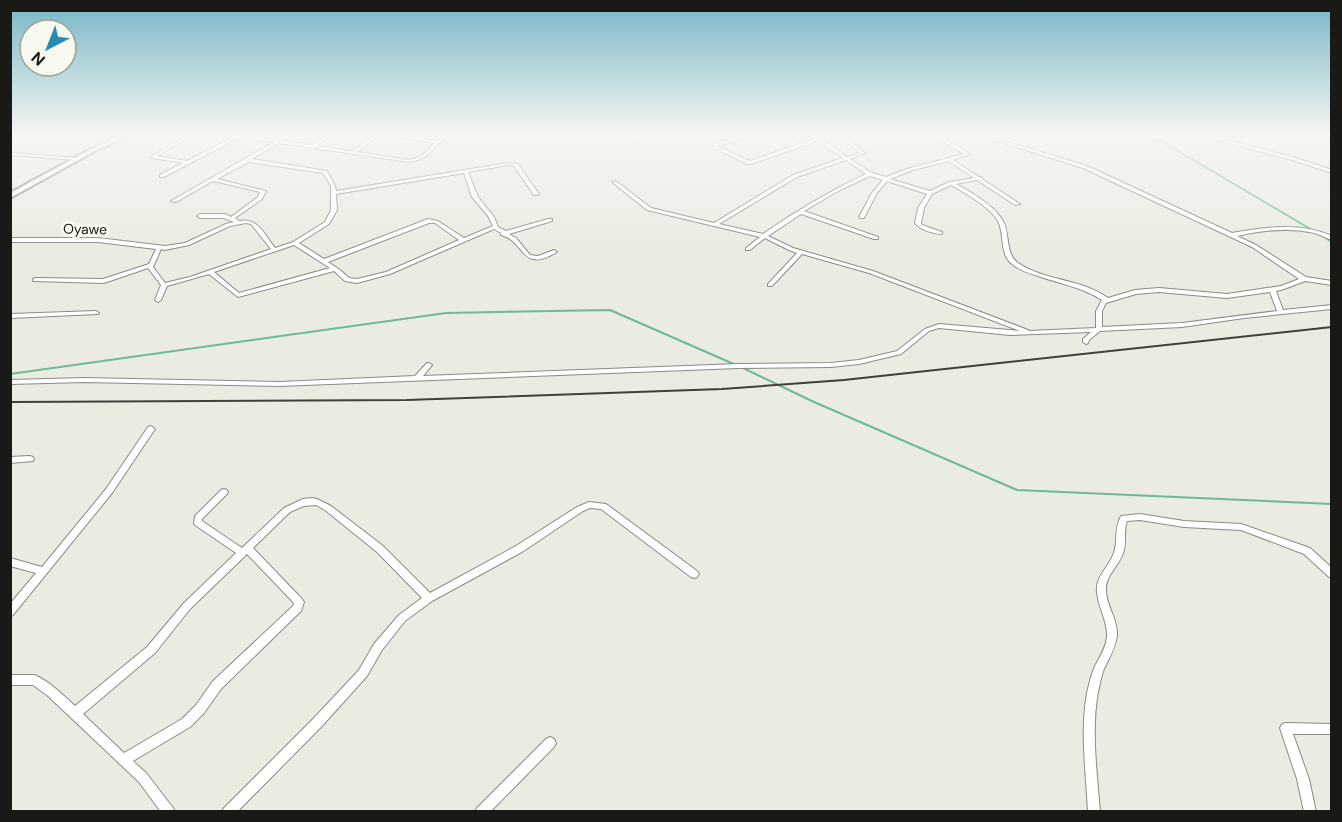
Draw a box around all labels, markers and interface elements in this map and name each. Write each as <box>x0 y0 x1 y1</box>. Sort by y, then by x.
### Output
north arrow <box>18 18 78 78</box>
text: N <box>27 47 50 70</box>
street label: Oyawe <box>63 220 107 238</box>

